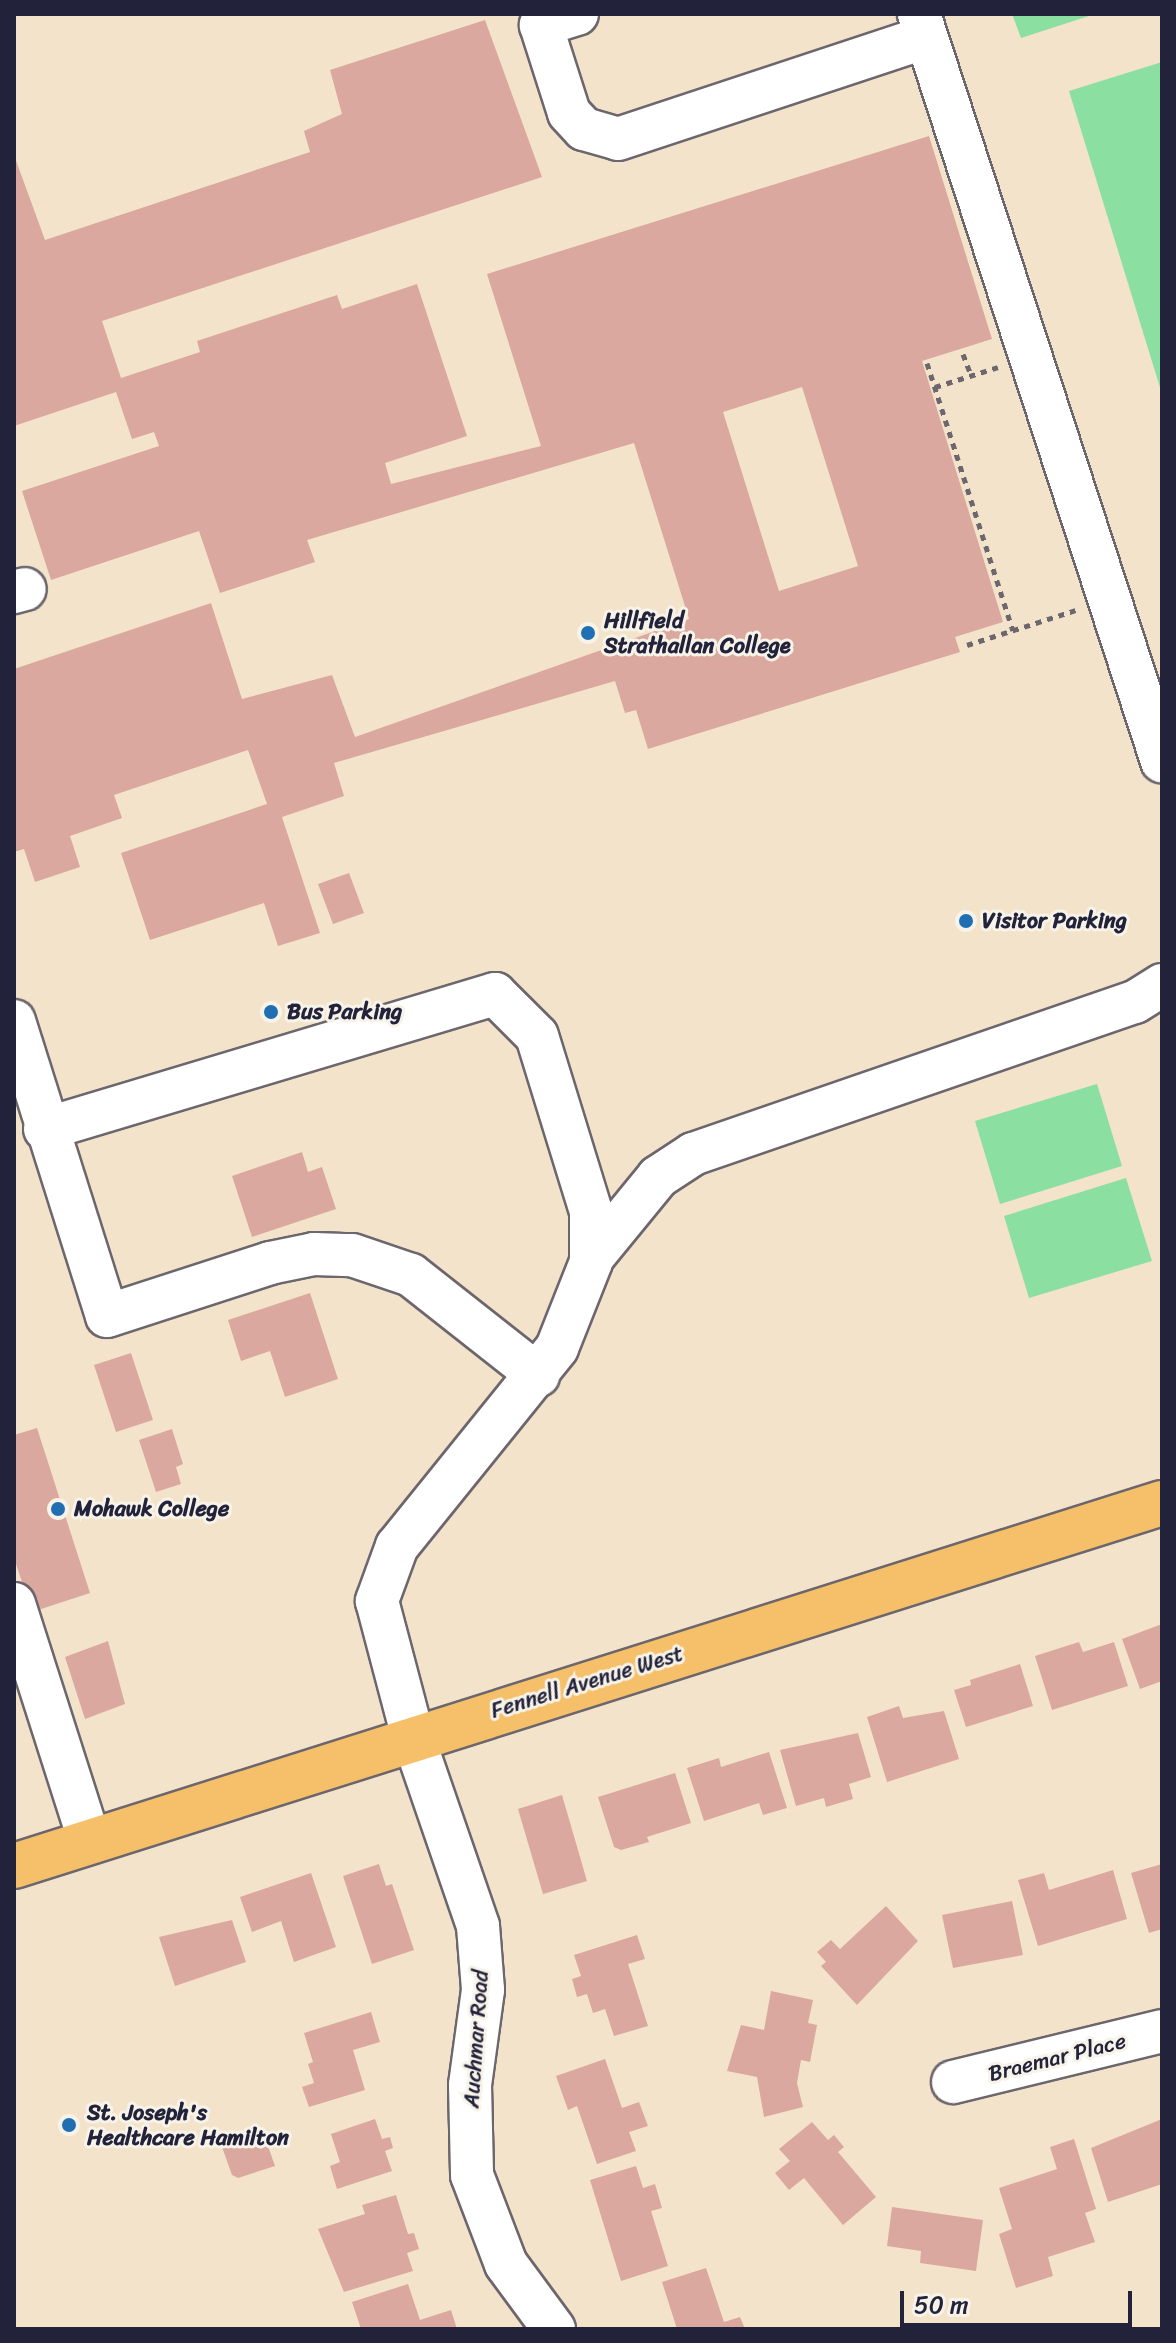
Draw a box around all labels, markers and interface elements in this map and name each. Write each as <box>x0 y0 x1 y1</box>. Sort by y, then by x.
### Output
place label: Hillfield Strathallan College <box>604 607 791 658</box>
marker: Hillfield Strathallan College <box>579 624 597 642</box>
place label: Visitor Parking <box>982 908 1127 934</box>
marker: Visitor Parking <box>957 912 975 930</box>
place label: Bus Parking <box>287 999 403 1025</box>
marker: Bus Parking <box>262 1003 280 1021</box>
place label: Mohawk College <box>74 1496 229 1522</box>
marker: Mohawk College <box>49 1500 67 1518</box>
street label: Fennell Avenue West <box>487 1640 687 1724</box>
street label: Auchmar Road <box>458 1969 494 2109</box>
street label: Braemar Place <box>985 2027 1129 2087</box>
place label: St. Joseph's Healthcare Hamilton <box>87 2099 288 2150</box>
marker: St. Joseph's Healthcare Hamilton <box>58 2114 80 2136</box>
scale bar <box>904 2275 1136 2325</box>
text: 50 m <box>914 2284 969 2326</box>

